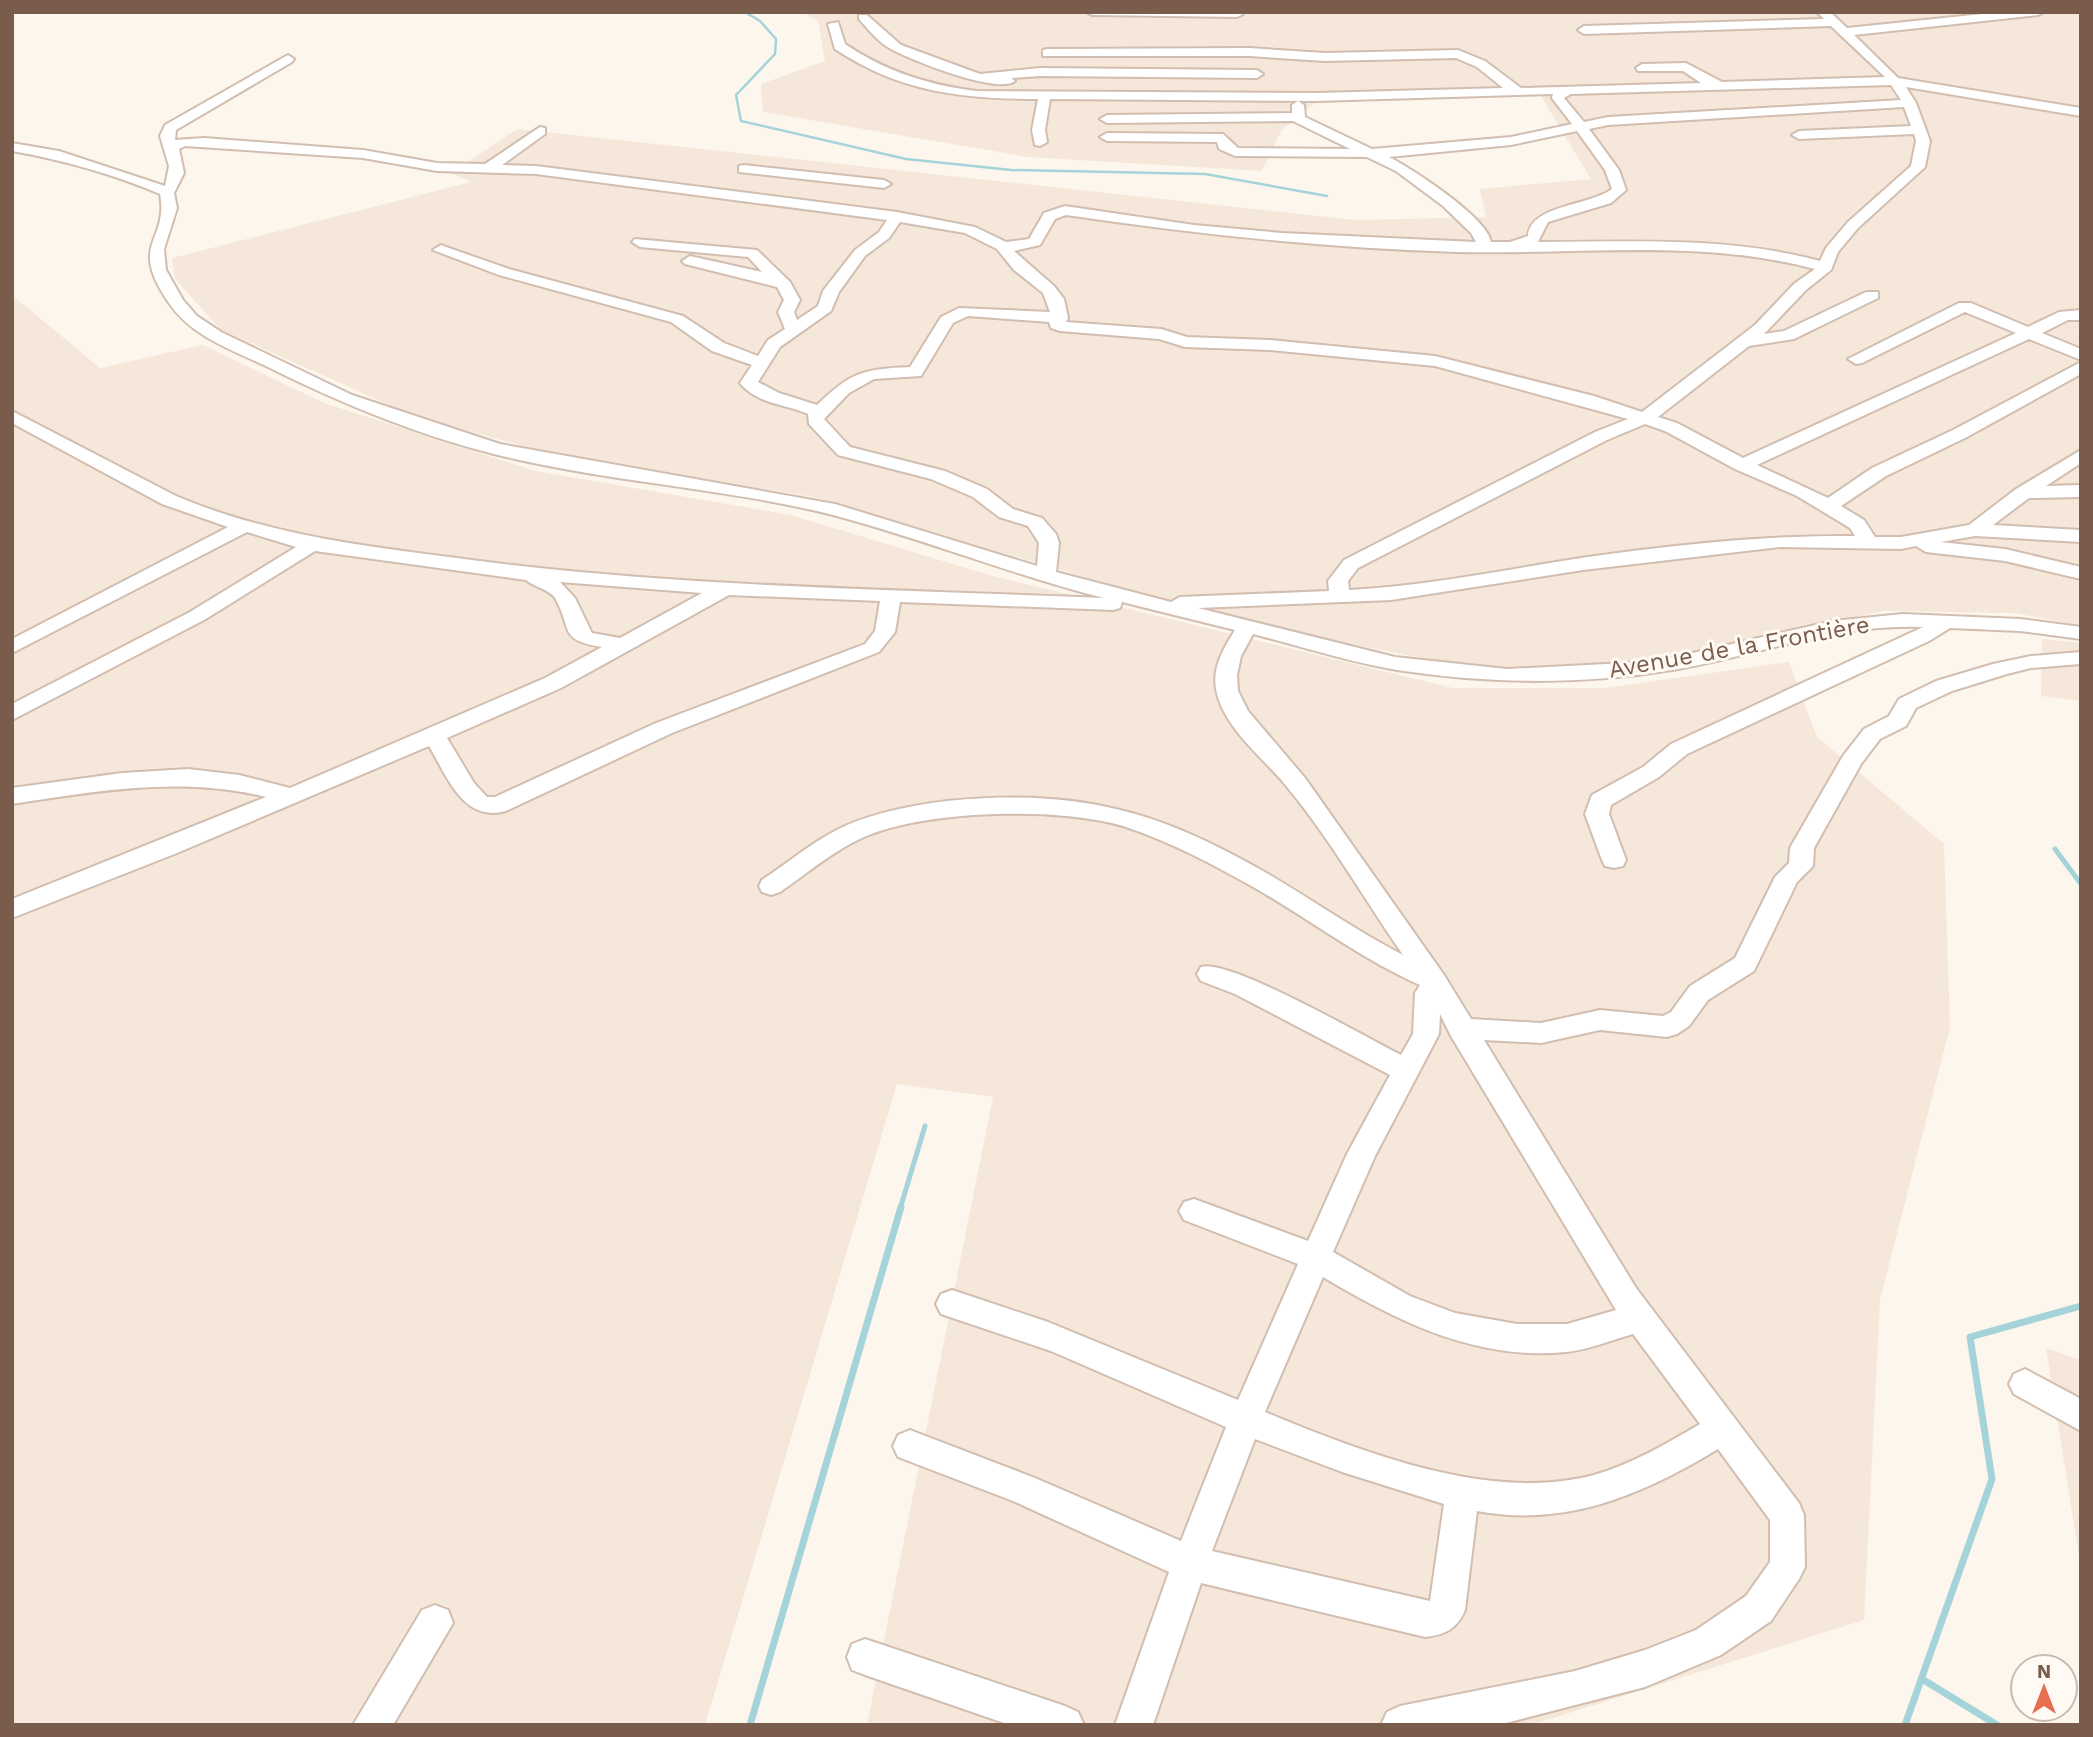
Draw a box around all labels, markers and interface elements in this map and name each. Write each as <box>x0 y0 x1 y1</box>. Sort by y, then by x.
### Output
street label: Avenue de la Frontière <box>1606 610 1872 684</box>
north arrow <box>2009 1653 2079 1723</box>
text: N <box>2037 1660 2051 1683</box>

